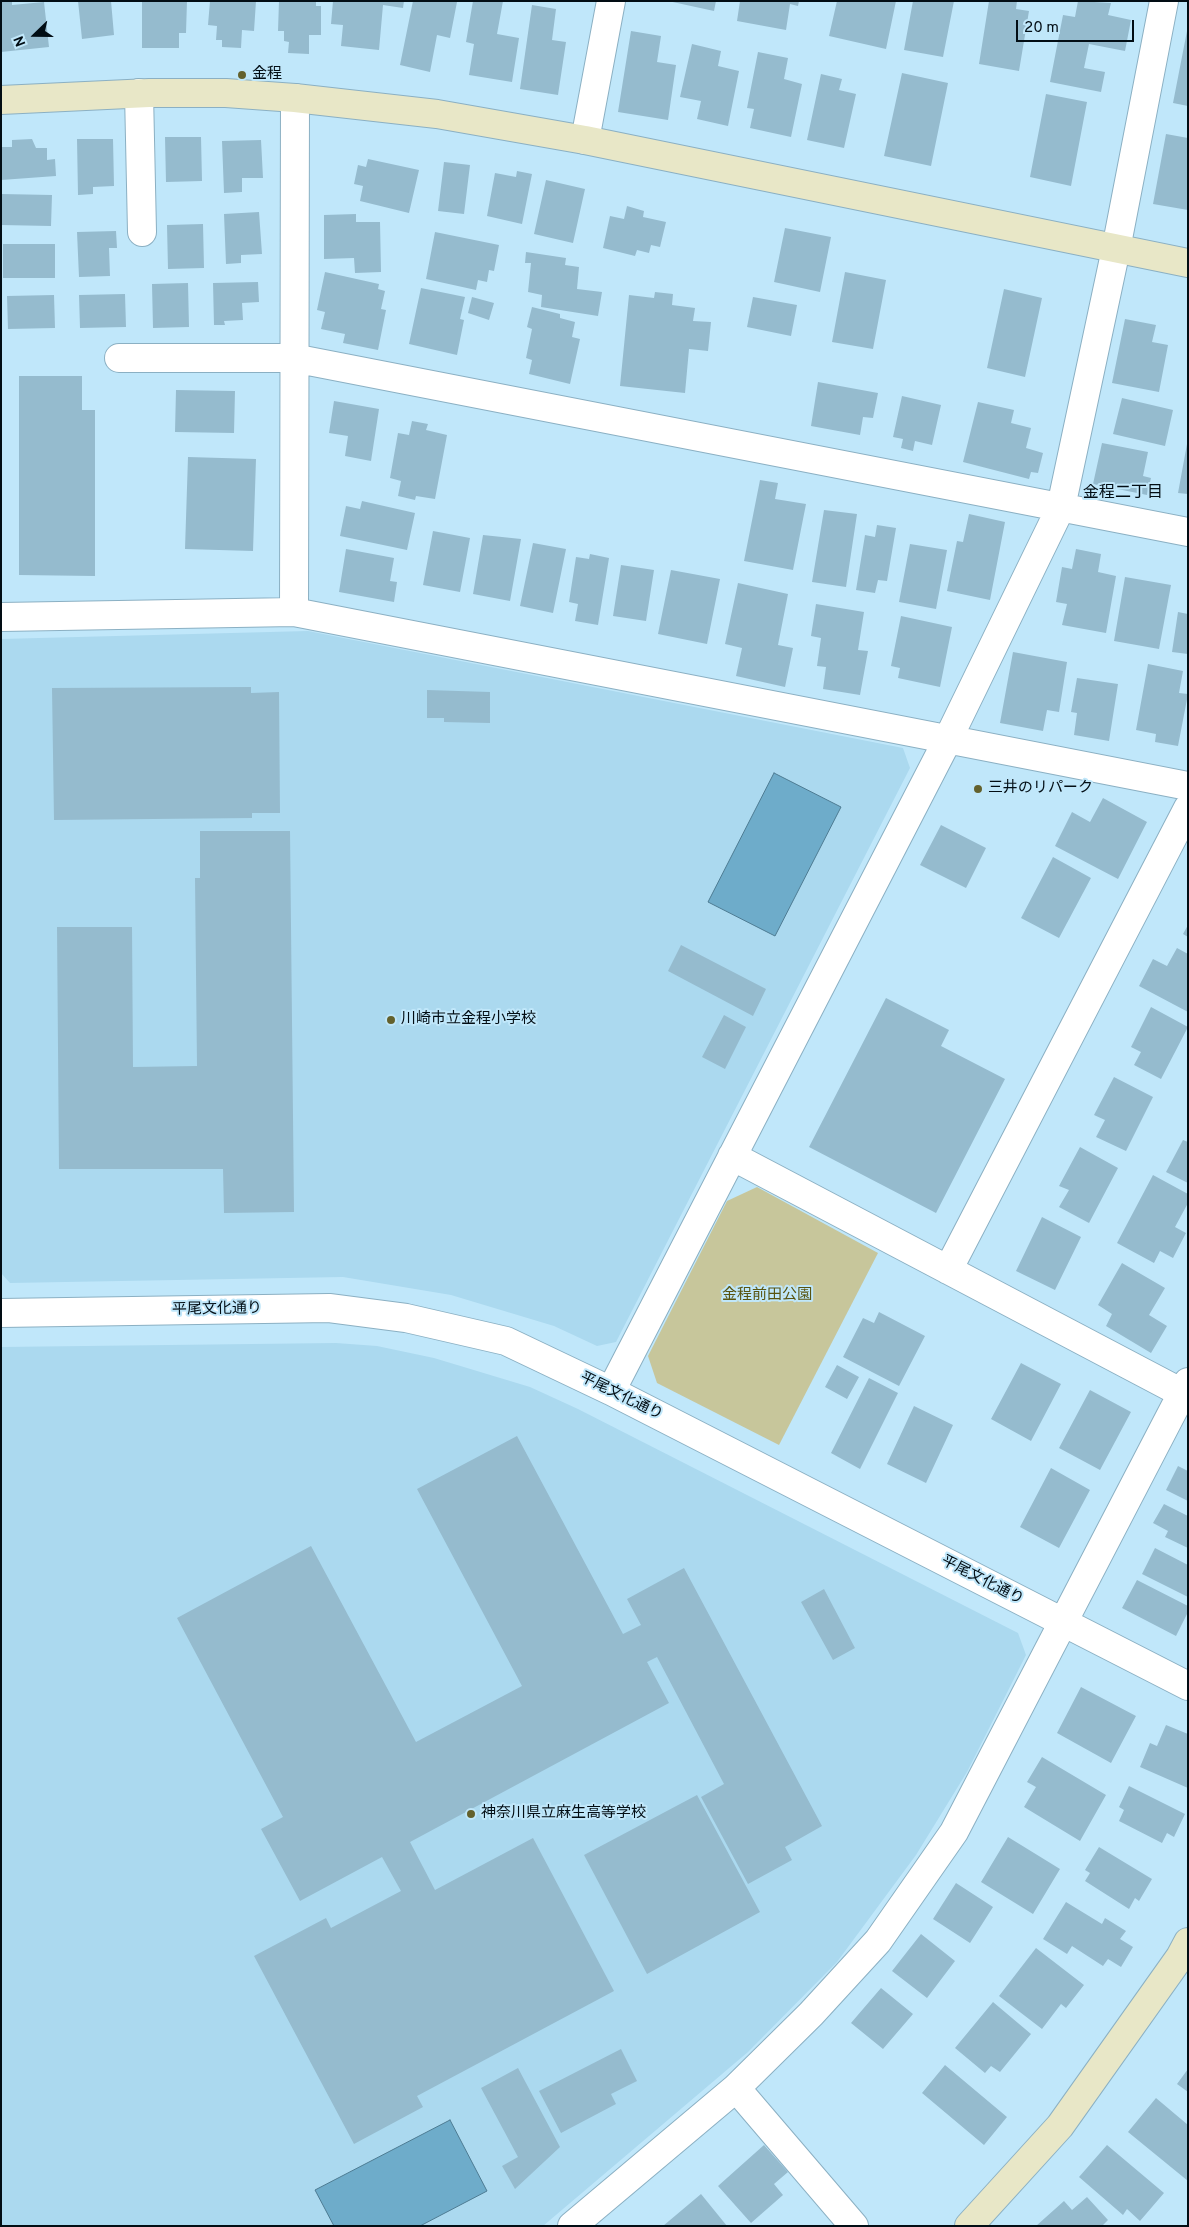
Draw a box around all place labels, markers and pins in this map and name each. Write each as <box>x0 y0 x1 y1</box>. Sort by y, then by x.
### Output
place label: 金程 <box>252 66 282 84</box>
marker: 金程 <box>236 69 248 81</box>
place label: 三井のリパーク <box>988 780 1093 798</box>
marker: 三井のリパーク <box>972 783 984 795</box>
place label: 川崎市立金程小学校 <box>401 1011 536 1029</box>
marker: 川崎市立金程小学校 <box>385 1014 397 1026</box>
place label: 神奈川県立麻生高等学校 <box>481 1805 646 1823</box>
marker: 神奈川県立麻生高等学校 <box>465 1808 477 1820</box>

